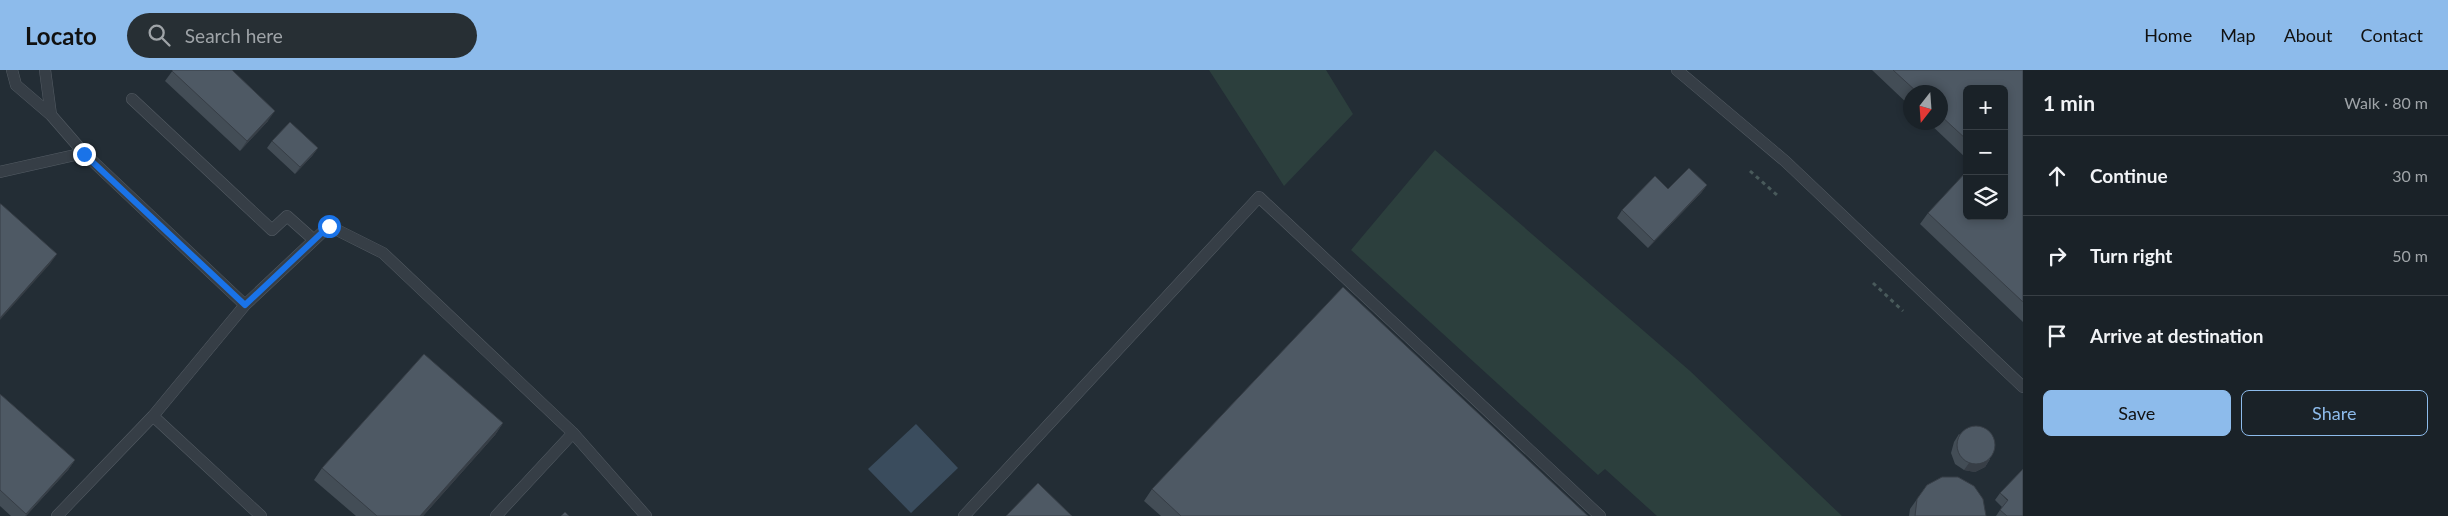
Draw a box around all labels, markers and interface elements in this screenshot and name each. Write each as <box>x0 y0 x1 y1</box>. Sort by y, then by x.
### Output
search box <box>127 13 477 58</box>
text: Locato <box>25 21 97 50</box>
icon: search <box>145 21 173 49</box>
text: Search here <box>185 24 283 47</box>
text: Home <box>2144 24 2192 46</box>
text: Map <box>2220 24 2256 46</box>
text: About <box>2284 24 2333 46</box>
text: Contact <box>2361 24 2423 46</box>
north arrow <box>1903 85 1948 130</box>
map controls <box>1963 85 2008 220</box>
button: + <box>1963 85 2008 130</box>
text: 1 min <box>2043 90 2095 115</box>
text: Walk · 80 m <box>2344 93 2428 112</box>
button: − <box>1963 130 2008 175</box>
route end <box>73 143 96 166</box>
icon: ahead <box>2043 162 2071 190</box>
text: Continue <box>2090 164 2168 187</box>
text: 30 m <box>2392 166 2428 185</box>
button: layers <box>1963 175 2008 220</box>
route start <box>318 215 341 238</box>
icon: right <box>2043 242 2071 270</box>
text: Turn right <box>2090 244 2172 267</box>
text: 50 m <box>2392 246 2428 265</box>
icon: arrive <box>2043 322 2071 350</box>
text: Arrive at destination <box>2090 324 2263 347</box>
button: Save <box>2043 390 2231 436</box>
button: Share <box>2241 390 2428 436</box>

